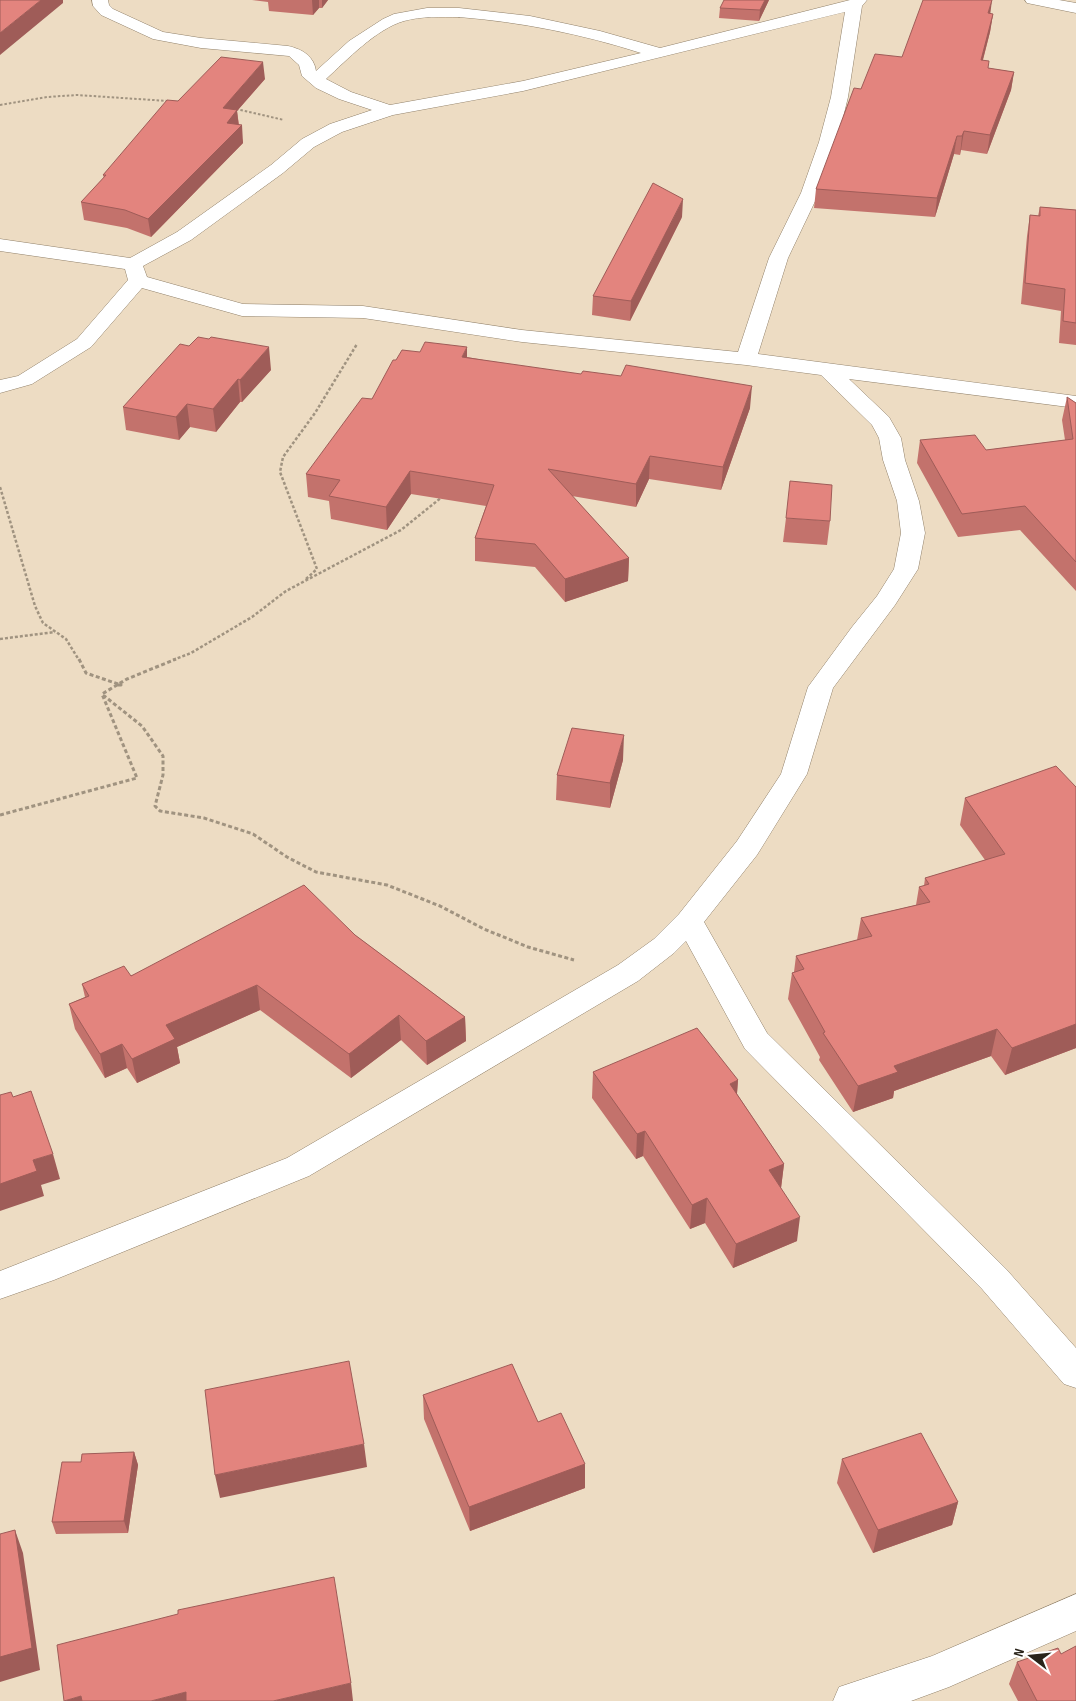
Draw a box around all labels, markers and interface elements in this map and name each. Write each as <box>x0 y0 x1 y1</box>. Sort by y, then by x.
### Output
north arrow <box>1006 1631 1056 1681</box>
text: N <box>1010 1647 1028 1658</box>

